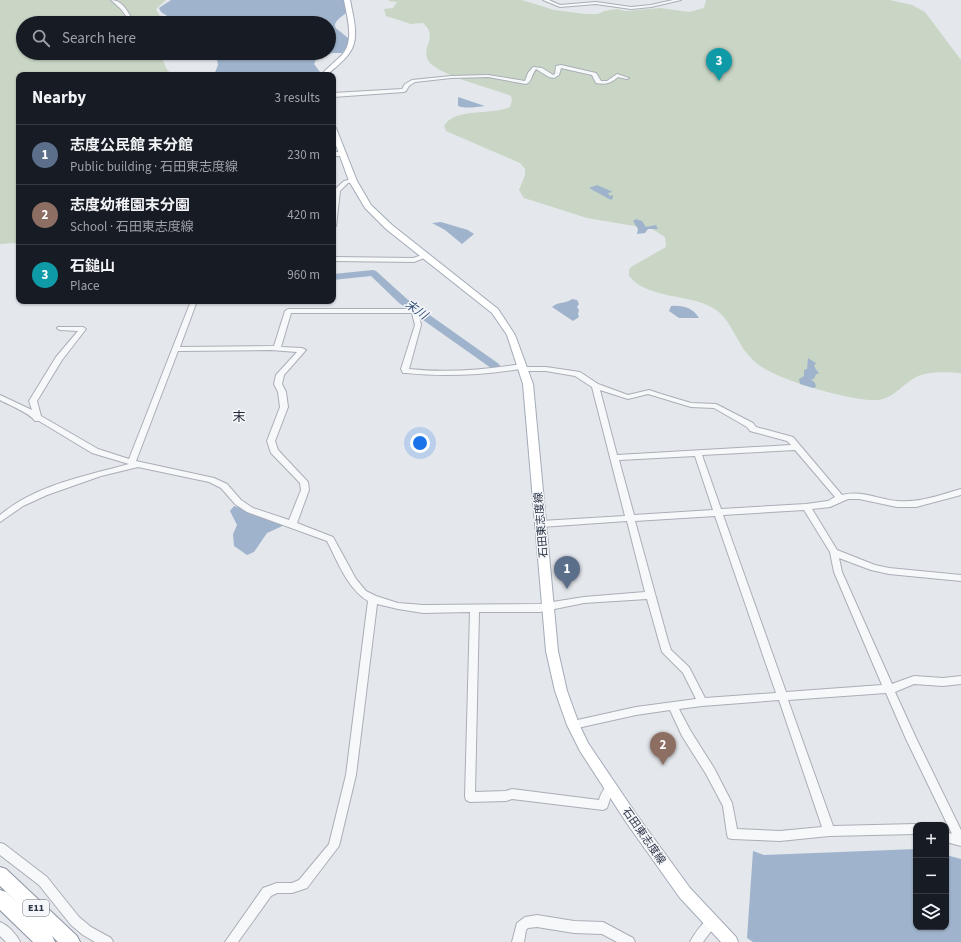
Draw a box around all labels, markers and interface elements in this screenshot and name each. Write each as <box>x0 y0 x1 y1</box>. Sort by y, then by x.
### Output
search box <box>16 16 336 60</box>
icon: search <box>30 27 52 49</box>
text: Search here <box>62 28 136 49</box>
pin: 3 <box>706 48 732 81</box>
text: Nearby <box>32 86 86 110</box>
text: 3 results <box>275 89 320 107</box>
text: 志度公民館 末分館 <box>70 135 193 156</box>
text: 1 <box>42 146 48 164</box>
text: 230 m <box>287 146 320 164</box>
text: Public building · 石田東志度線 <box>70 158 238 176</box>
text: 志度幼稚園末分園 <box>70 195 190 216</box>
text: 2 <box>42 206 48 224</box>
text: 420 m <box>287 206 320 224</box>
text: School · 石田東志度線 <box>70 218 194 236</box>
text: 石鎚山 <box>70 256 115 277</box>
text: 3 <box>42 266 48 284</box>
text: 960 m <box>287 266 320 284</box>
text: Place <box>70 277 99 295</box>
water label: 末川 <box>401 296 432 325</box>
district label: 末 <box>232 408 246 426</box>
your location <box>410 433 430 453</box>
street label: 石田東志度線 <box>531 491 551 559</box>
pin: 1 <box>554 556 580 589</box>
pin: 2 <box>650 732 676 765</box>
street label: 石田東志度線 <box>619 805 669 867</box>
map controls <box>913 822 949 930</box>
button: + <box>913 822 949 858</box>
button: − <box>913 858 949 894</box>
button: layers <box>913 894 949 930</box>
road number: E11 <box>23 900 49 916</box>

